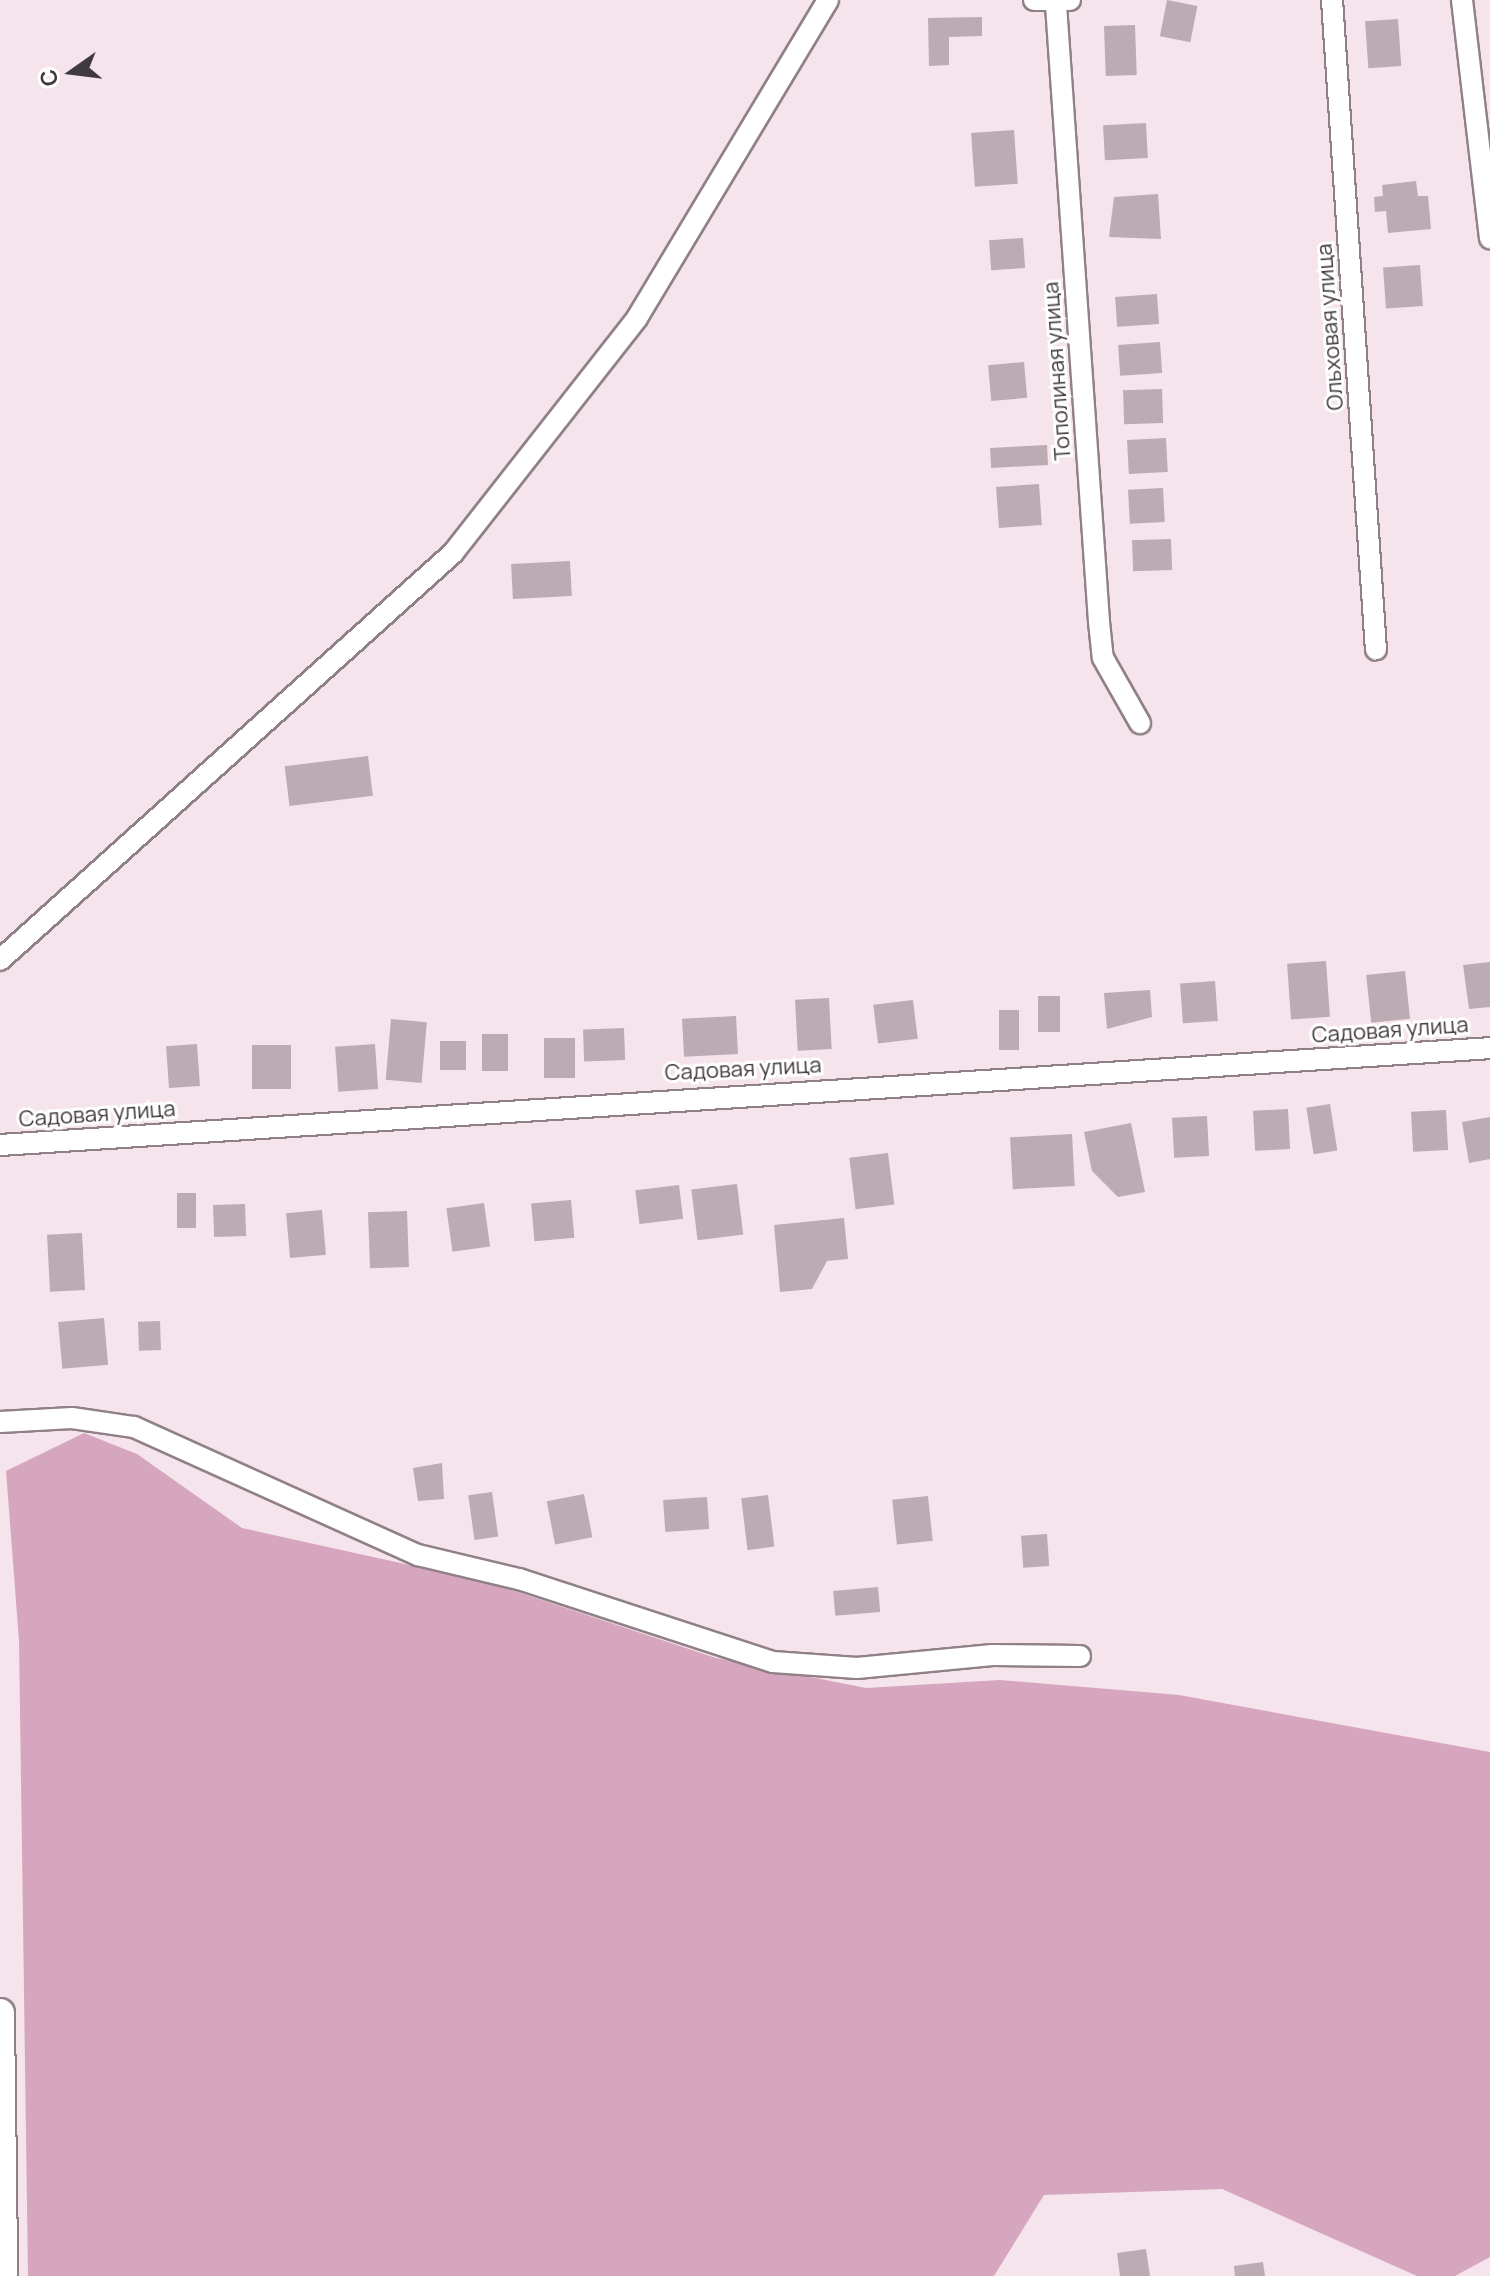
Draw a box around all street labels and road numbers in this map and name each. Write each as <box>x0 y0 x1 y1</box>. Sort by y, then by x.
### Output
street label: Ольховая улица <box>1311 243 1349 411</box>
street label: Тополиная улица <box>1038 281 1076 461</box>
street label: Садовая улица <box>1311 1011 1469 1049</box>
street label: Садовая улица <box>664 1052 822 1086</box>
street label: Садовая улица <box>18 1095 176 1133</box>

